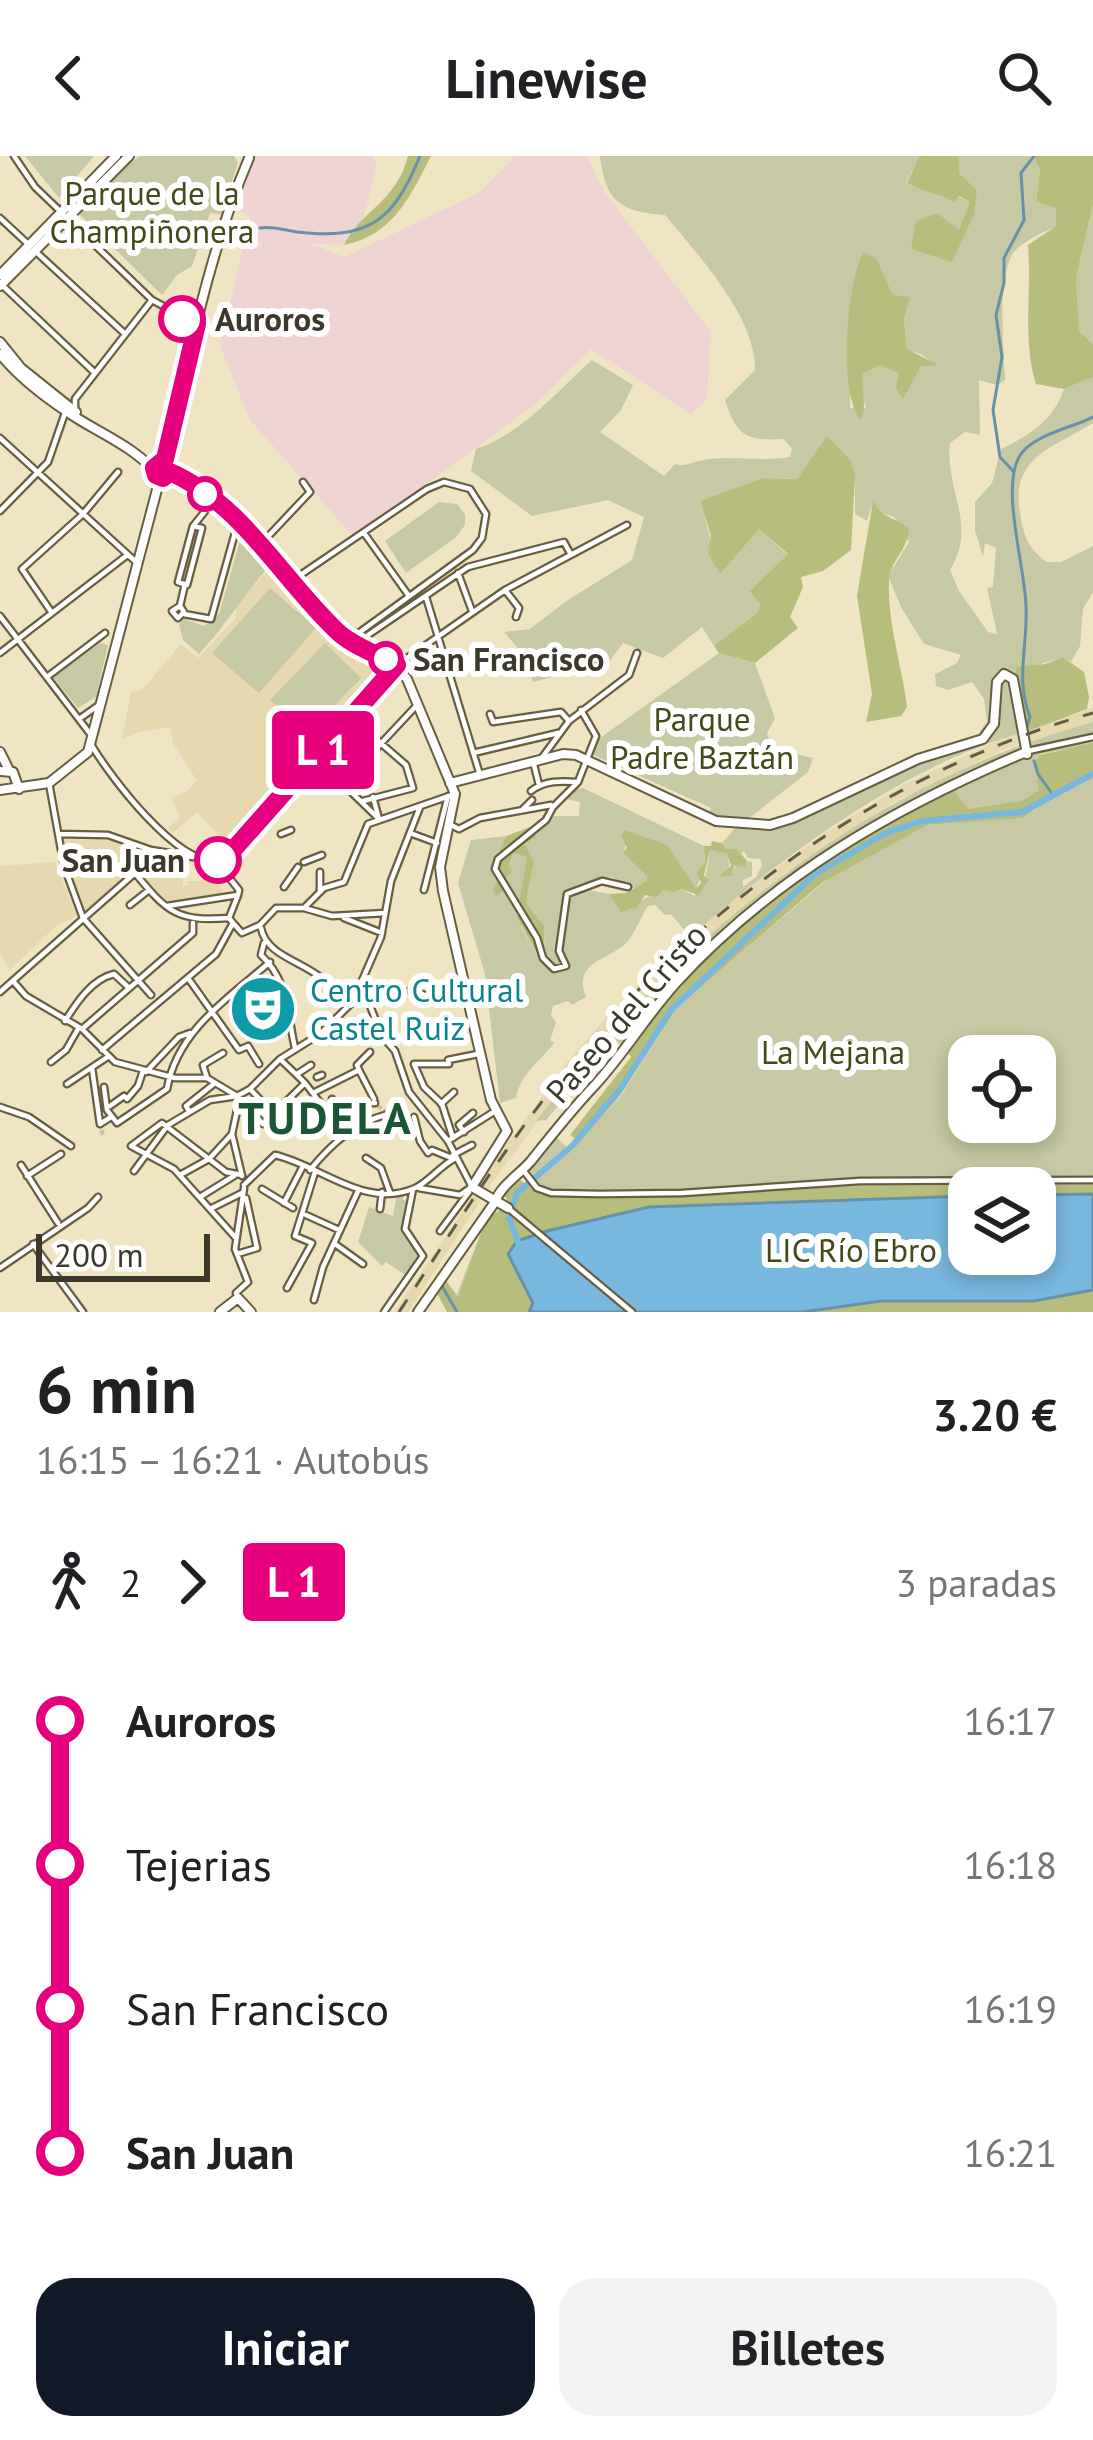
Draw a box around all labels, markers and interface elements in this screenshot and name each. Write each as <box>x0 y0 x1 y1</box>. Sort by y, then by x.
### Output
text: Linewise <box>445 43 648 113</box>
icon: back <box>36 45 102 111</box>
icon: search <box>991 45 1057 111</box>
park label: Parque de la Champiñonera <box>50 171 254 252</box>
marker: Auroros <box>160 297 204 341</box>
place label: Auroros <box>215 297 325 340</box>
unlabelled marker <box>189 478 221 510</box>
place label: San Francisco <box>413 637 604 680</box>
marker: San Francisco <box>370 643 402 675</box>
park label: Parque Padre Baztán <box>610 697 794 778</box>
line badge: L 1 <box>254 711 392 789</box>
text: L 1 <box>296 722 350 777</box>
place label: San Juan <box>62 838 185 881</box>
marker: San Juan <box>196 838 240 882</box>
street label: Paseo del Cristo <box>536 914 715 1111</box>
place label: Centro Cultural Castel Ruiz <box>310 968 524 1049</box>
theatre icon: Centro Cultural Castel Ruiz <box>228 974 298 1044</box>
park label: La Mejana <box>761 1030 905 1073</box>
map controls <box>948 1035 1056 1275</box>
button: locate <box>948 1035 1056 1143</box>
district label: TUDELA <box>238 1088 414 1146</box>
button: layers <box>948 1167 1056 1275</box>
scale bar <box>36 1228 210 1281</box>
park label: LIC Río Ebro <box>765 1228 937 1271</box>
text: 200 m <box>54 1233 144 1276</box>
text: 6 min <box>36 1346 197 1431</box>
text: 3.20 € <box>932 1385 1057 1443</box>
text: 16:15 – 16:21 · Autobús <box>36 1434 429 1485</box>
icon: walk <box>36 1549 102 1615</box>
icon: forward <box>159 1549 225 1615</box>
text: L 1 <box>267 1554 321 1609</box>
text: 2 <box>120 1557 141 1608</box>
text: 3 paradas <box>896 1557 1057 1608</box>
text: Auroros <box>126 1691 276 1749</box>
text: 16:17 <box>963 1695 1057 1746</box>
text: Tejerias <box>126 1835 272 1893</box>
text: 16:18 <box>963 1839 1057 1890</box>
text: San Francisco <box>126 1979 389 2037</box>
text: 16:19 <box>963 1983 1057 2034</box>
text: San Juan <box>126 2123 294 2181</box>
text: 16:21 <box>963 2127 1057 2178</box>
button: Iniciar <box>36 2278 535 2416</box>
button: Billetes <box>559 2278 1057 2416</box>

